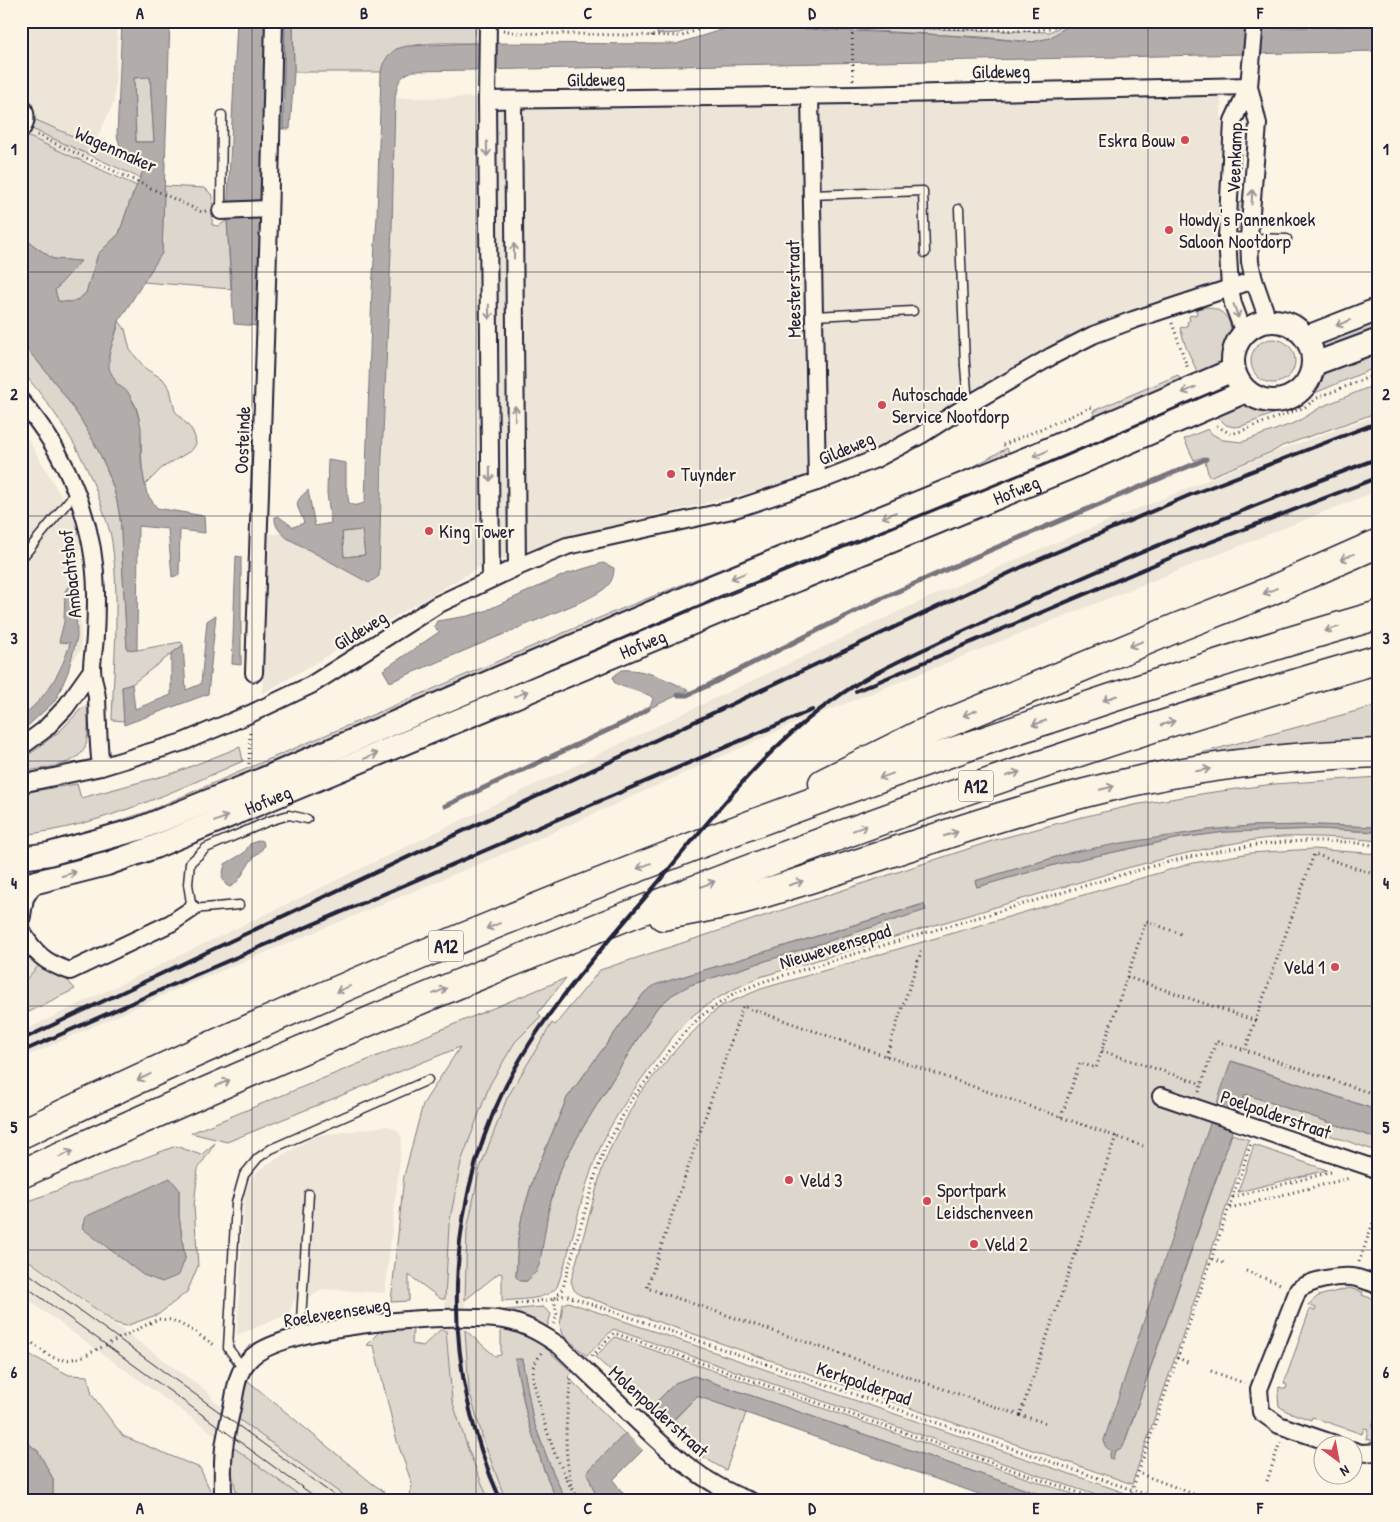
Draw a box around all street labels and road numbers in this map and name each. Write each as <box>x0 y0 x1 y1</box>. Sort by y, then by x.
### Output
street label: Gildeweg <box>972 57 1030 85</box>
street label: Gildeweg <box>567 65 625 93</box>
street label: Wagenmaker <box>71 119 162 179</box>
street label: Veenkamp <box>1220 122 1248 194</box>
street label: Meesterstraat <box>779 239 807 338</box>
street label: Oosteinde <box>228 405 256 474</box>
street label: Gildeweg <box>814 425 878 471</box>
street label: Hofweg <box>989 469 1043 511</box>
street label: Ambachtshof <box>52 528 88 620</box>
street label: Gildeweg <box>328 604 392 656</box>
street label: Hofweg <box>615 622 670 665</box>
road number: A12 <box>958 770 994 801</box>
street label: Hofweg <box>241 778 295 821</box>
street label: Nieuweveensepad <box>776 917 894 975</box>
road number: A12 <box>428 930 464 961</box>
street label: Poelpolderstraat <box>1217 1083 1335 1145</box>
street label: Roeleveenseweg <box>282 1291 392 1333</box>
street label: Kerkpolderpad <box>813 1355 916 1412</box>
street label: Molenpolderstraat <box>604 1359 715 1463</box>

